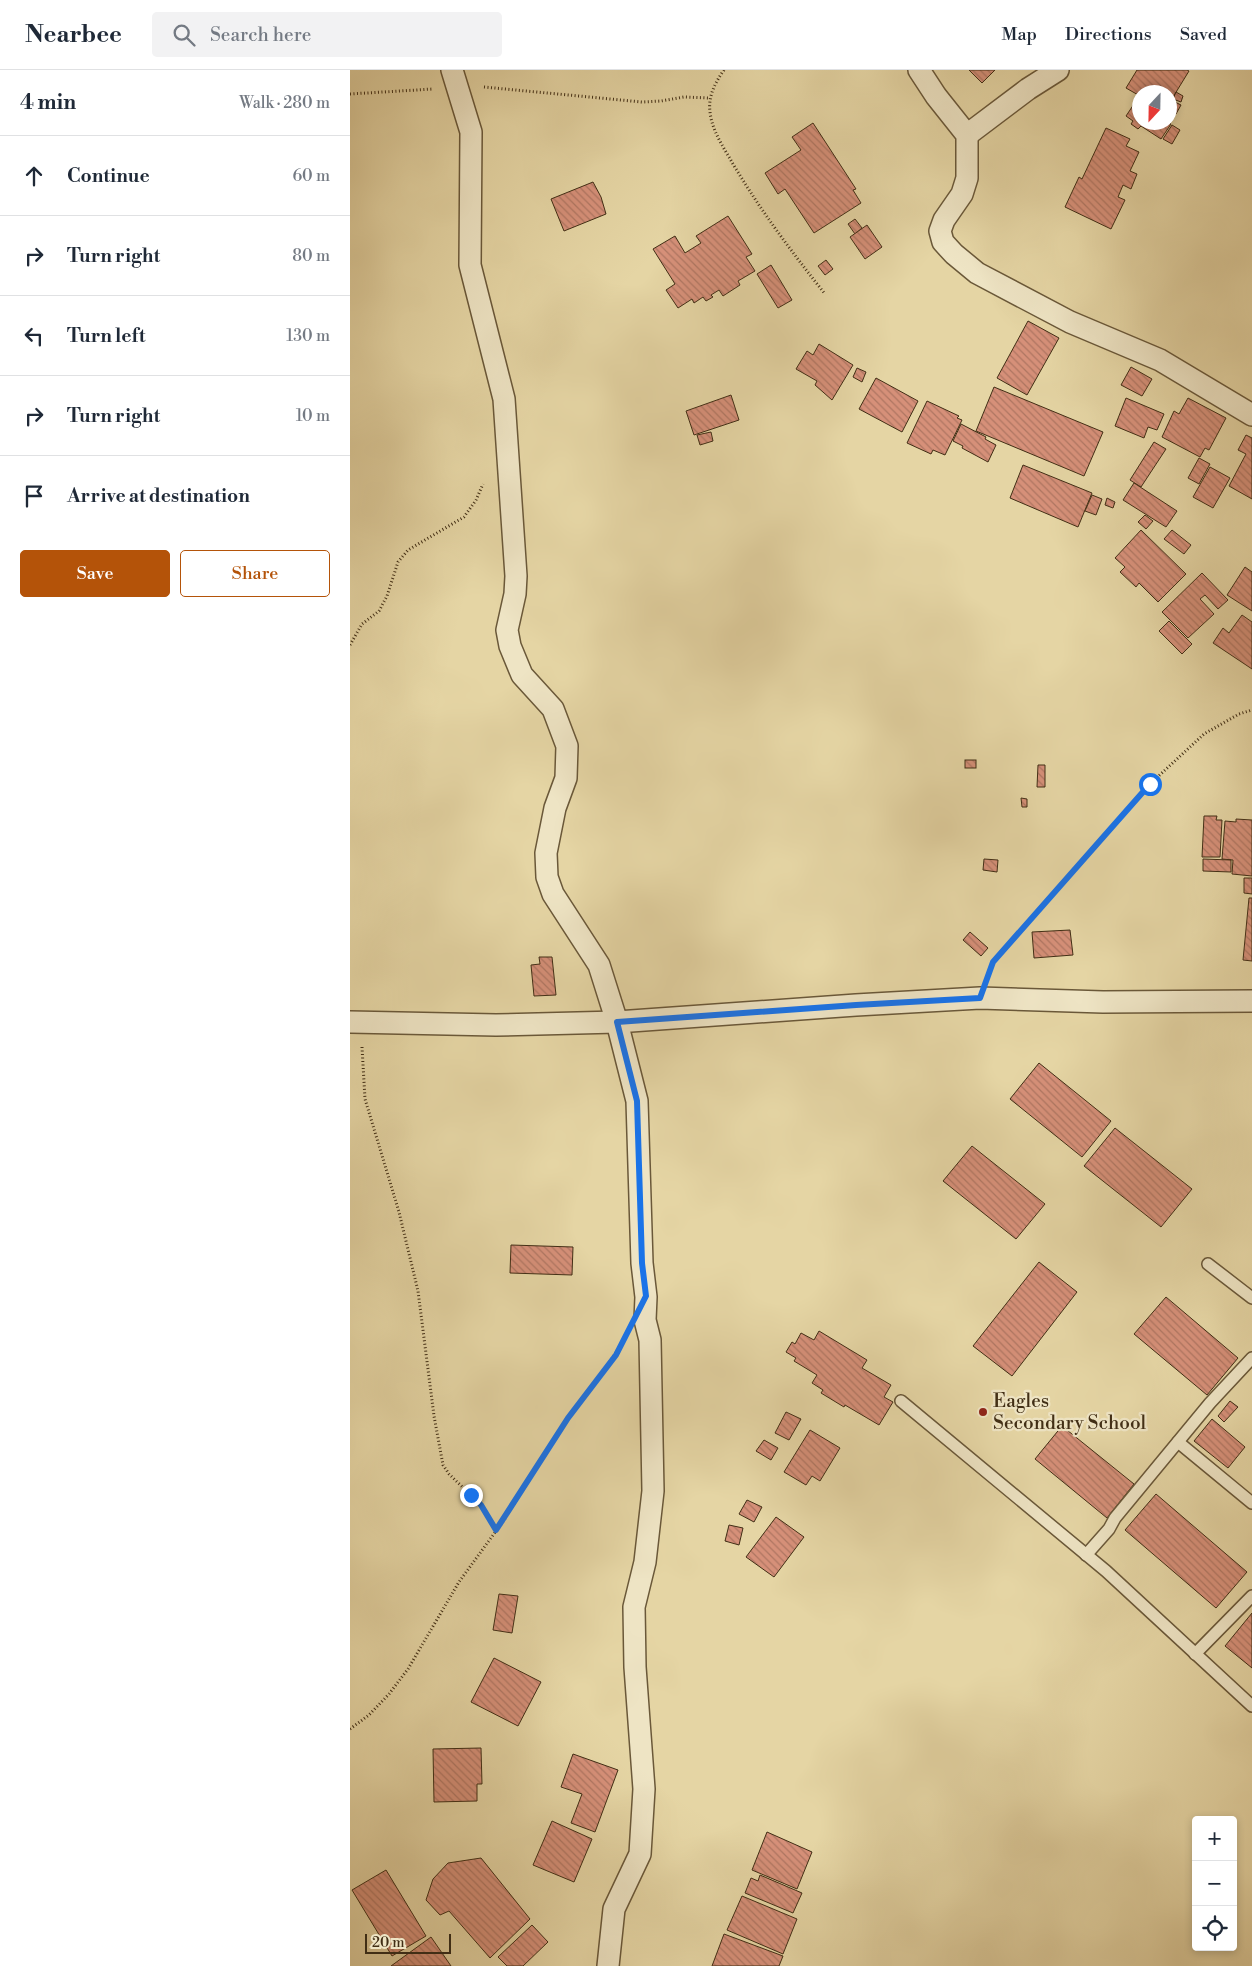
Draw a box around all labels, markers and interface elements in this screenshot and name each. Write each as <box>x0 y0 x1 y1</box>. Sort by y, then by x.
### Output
search box <box>152 12 502 57</box>
text: Nearbee <box>25 20 122 50</box>
icon: search <box>170 21 198 49</box>
text: Search here <box>210 23 311 47</box>
text: Map <box>1001 23 1037 46</box>
text: Directions <box>1065 23 1152 46</box>
text: Saved <box>1180 23 1227 46</box>
north arrow <box>1132 85 1177 130</box>
text: 4 min <box>20 90 76 116</box>
text: Walk · 280 m <box>239 93 330 113</box>
icon: ahead <box>20 162 48 190</box>
text: Continue <box>67 164 150 188</box>
text: 60 m <box>292 166 330 186</box>
icon: right <box>20 242 48 270</box>
text: Turn right <box>67 244 160 268</box>
text: 80 m <box>292 246 330 266</box>
icon: left <box>20 322 48 350</box>
text: Turn left <box>67 324 146 348</box>
text: 130 m <box>286 326 330 346</box>
icon: right <box>20 402 48 430</box>
text: Turn right <box>67 404 160 428</box>
text: 10 m <box>296 406 330 426</box>
icon: arrive <box>20 482 48 510</box>
text: Arrive at destination <box>67 484 250 508</box>
button: Save <box>20 550 170 597</box>
button: Share <box>180 550 330 597</box>
route start <box>1139 773 1162 796</box>
place label: Eagles Secondary School <box>993 1389 1147 1435</box>
marker: Eagles Secondary School <box>977 1406 989 1418</box>
route end <box>460 1484 483 1507</box>
map controls <box>1192 1816 1237 1951</box>
button: + <box>1192 1816 1237 1861</box>
button: − <box>1192 1861 1237 1906</box>
button: locate <box>1192 1906 1237 1951</box>
scale bar <box>365 1931 451 1954</box>
text: 20 m <box>372 1934 404 1952</box>

